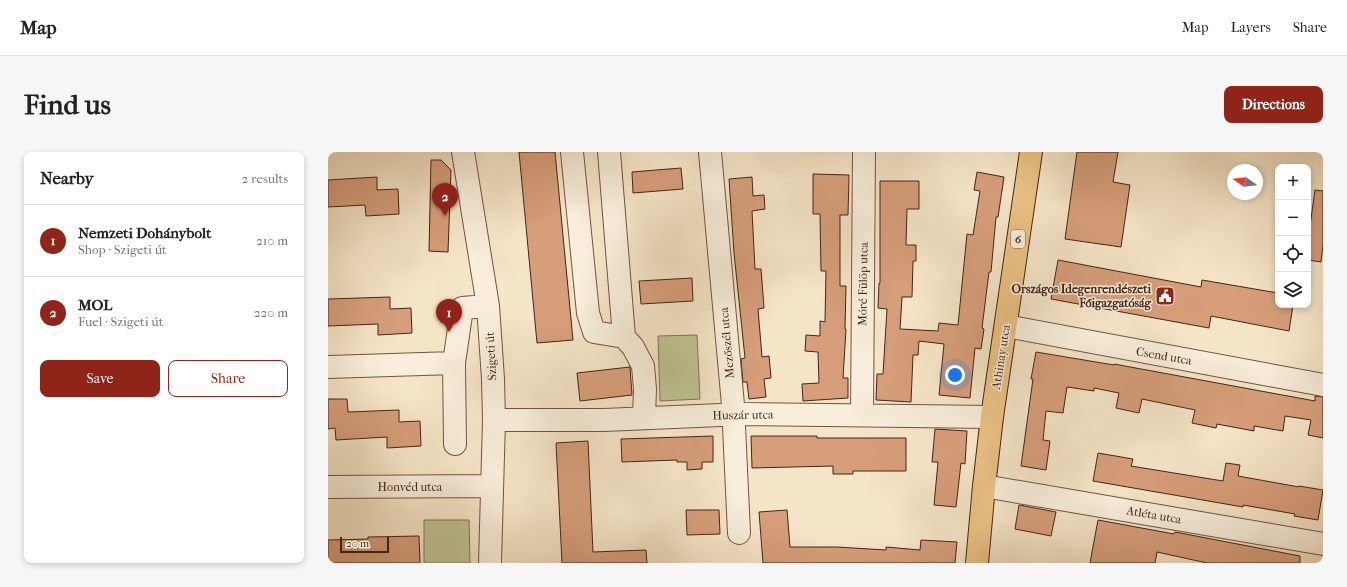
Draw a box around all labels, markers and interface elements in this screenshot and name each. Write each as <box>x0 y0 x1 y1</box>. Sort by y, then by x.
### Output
text: Map <box>20 17 56 39</box>
text: Map <box>1182 19 1209 36</box>
text: Layers <box>1231 19 1271 36</box>
text: Share <box>1293 19 1327 36</box>
button: Directions <box>1224 86 1323 123</box>
text: Find us <box>24 88 111 121</box>
north arrow <box>1227 164 1263 200</box>
map controls <box>1275 164 1311 308</box>
button: + <box>1275 164 1311 200</box>
text: Nearby <box>40 168 94 188</box>
text: 2 results <box>242 171 288 186</box>
pin: 2 <box>432 183 458 216</box>
button: − <box>1275 200 1311 236</box>
text: Nemzeti Dohánybolt <box>78 224 211 242</box>
road number: 6 <box>1011 230 1025 248</box>
text: 1 <box>51 233 55 248</box>
text: 210 m <box>256 233 288 248</box>
button: locate <box>1275 236 1311 272</box>
text: Shop · Szigeti út <box>78 242 167 257</box>
street label: Móré Fülöp utca <box>855 242 871 326</box>
button: layers <box>1275 272 1311 308</box>
place label: Országos Idegenrendészeti Főigazgatóság <box>1011 282 1152 311</box>
public building icon: Országos Idegenrendészeti Főigazgatóság <box>1154 285 1176 307</box>
text: MOL <box>78 296 112 314</box>
pin: 1 <box>436 299 462 332</box>
text: 2 <box>50 305 56 320</box>
text: 220 m <box>254 305 288 320</box>
street label: Mezőszél utca <box>717 306 737 379</box>
text: Fuel · Szigeti út <box>78 314 163 329</box>
street label: Athinay utca <box>989 323 1013 391</box>
street label: Szigeti út <box>483 331 499 381</box>
street label: Csend utca <box>1135 344 1193 368</box>
button: Save <box>40 360 160 397</box>
button: Share <box>168 360 288 397</box>
your location <box>945 365 965 385</box>
street label: Huszár utca <box>712 407 774 423</box>
street label: Honvéd utca <box>378 480 443 494</box>
street label: Atléta utca <box>1125 503 1183 527</box>
scale bar <box>340 535 389 554</box>
text: 20 m <box>346 537 369 550</box>

